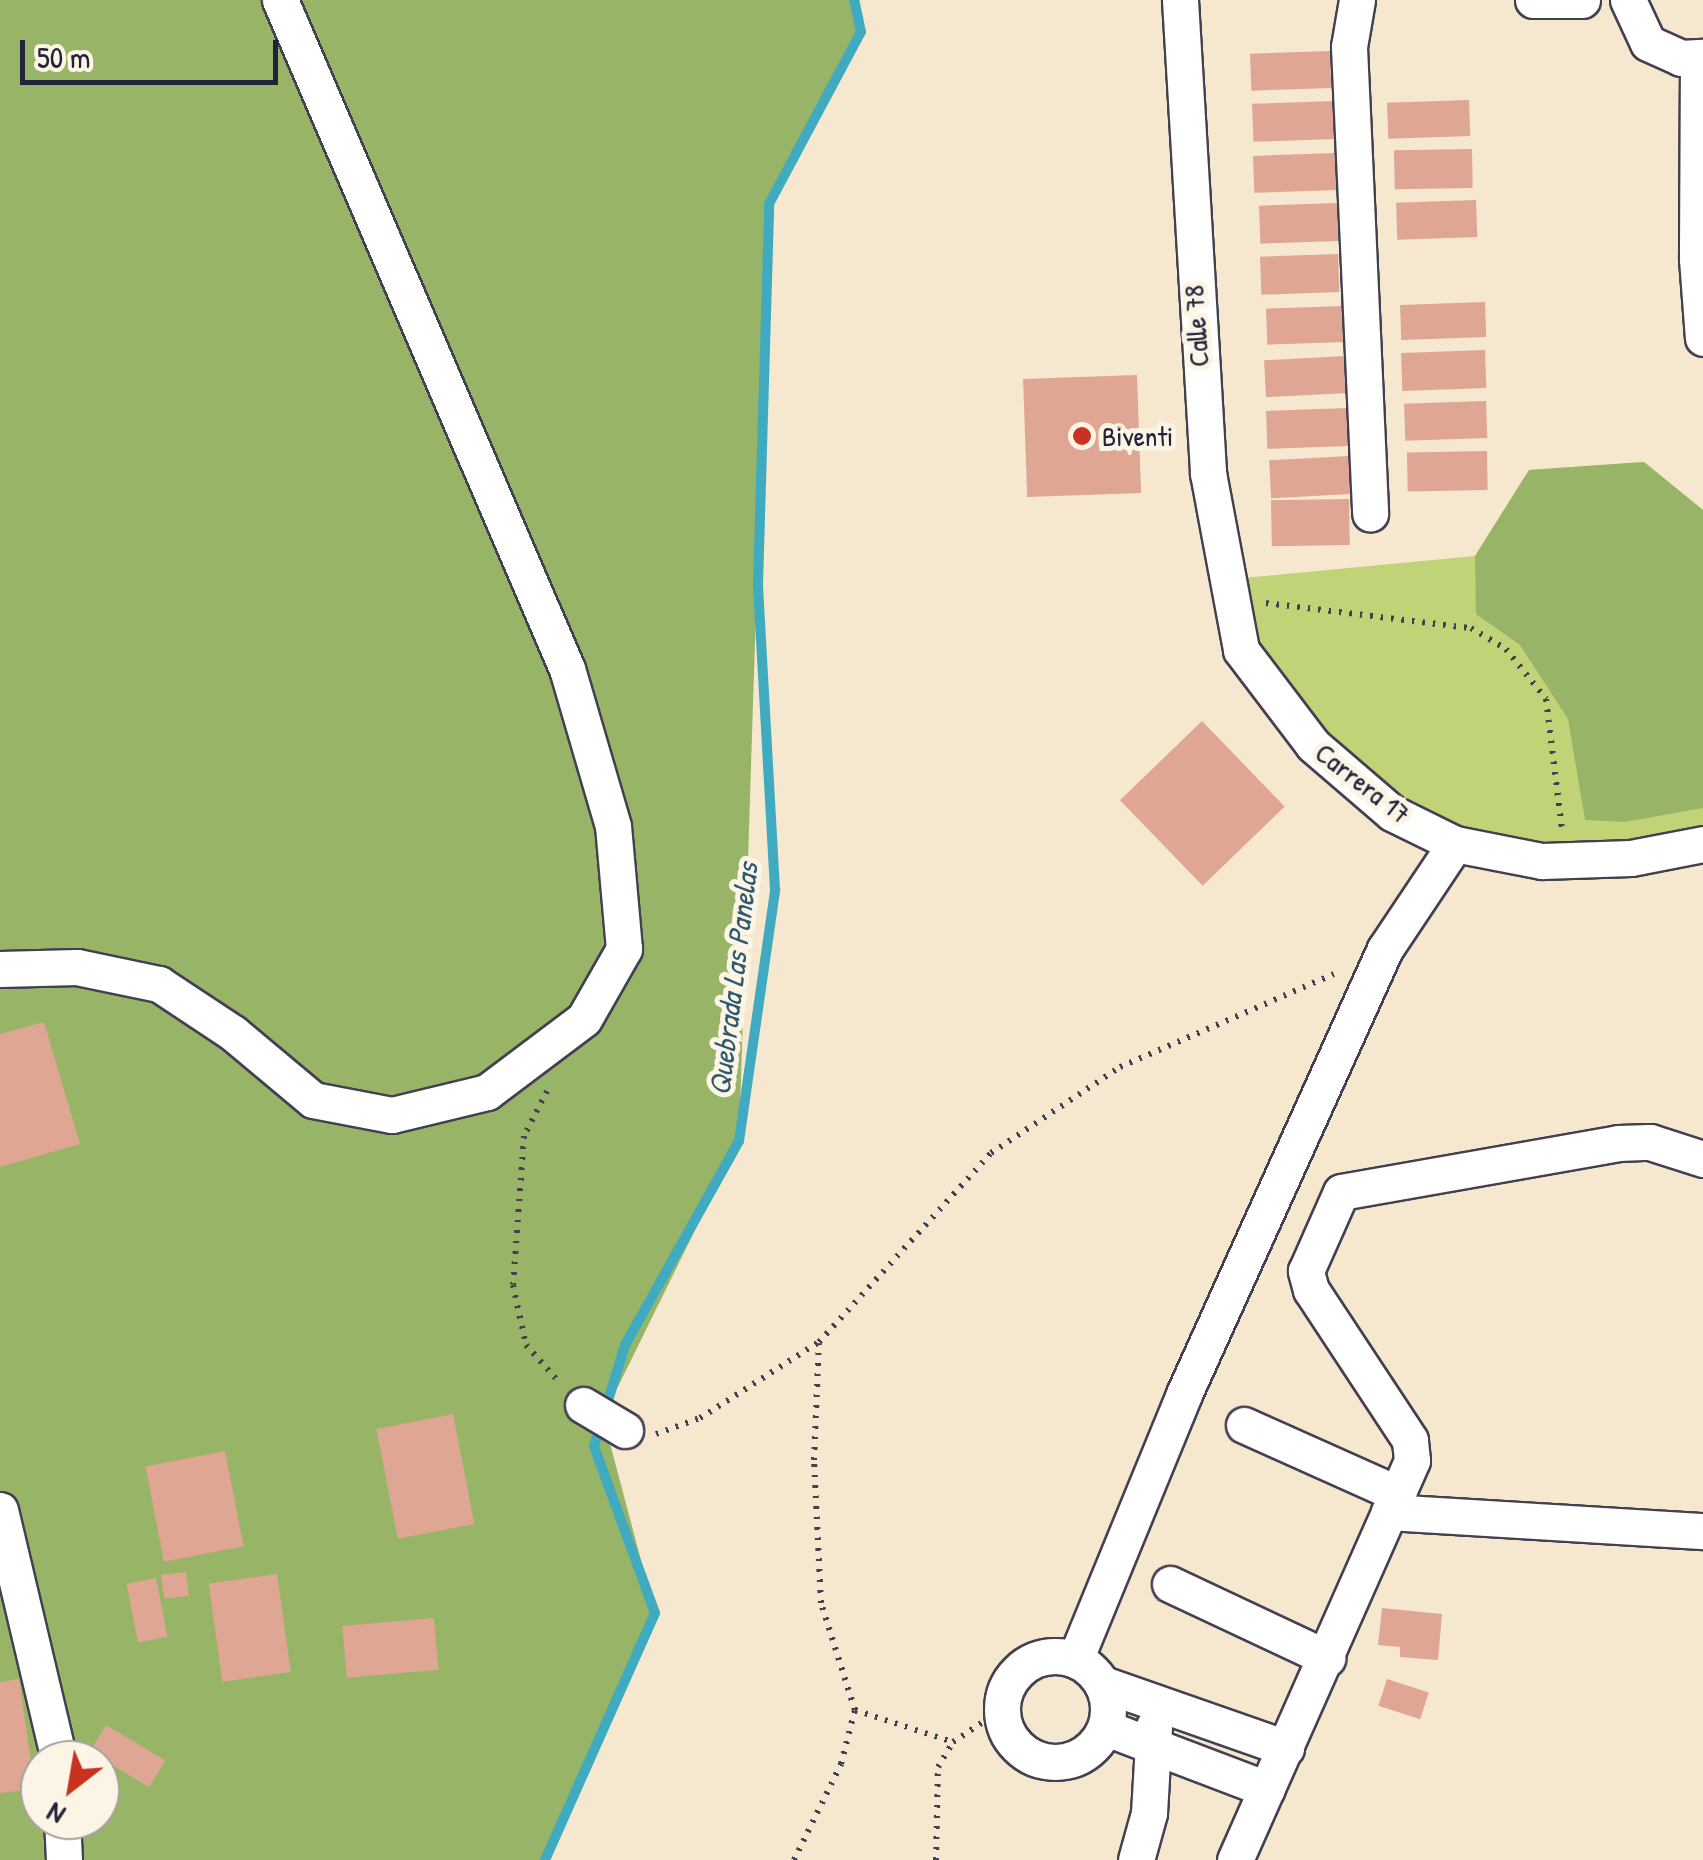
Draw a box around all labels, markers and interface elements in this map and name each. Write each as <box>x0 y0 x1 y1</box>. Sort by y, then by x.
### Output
scale bar <box>25 20 282 82</box>
text: 50 m <box>37 37 90 77</box>
street label: Calle 78 <box>1176 284 1216 368</box>
place label: Biventi <box>1102 419 1173 453</box>
marker: Biventi <box>1071 425 1093 447</box>
street label: Carrera 17 <box>1309 736 1417 830</box>
water label: Quebrada Las Panelas <box>701 861 765 1097</box>
north arrow <box>20 1740 120 1840</box>
text: N <box>39 1794 72 1834</box>

